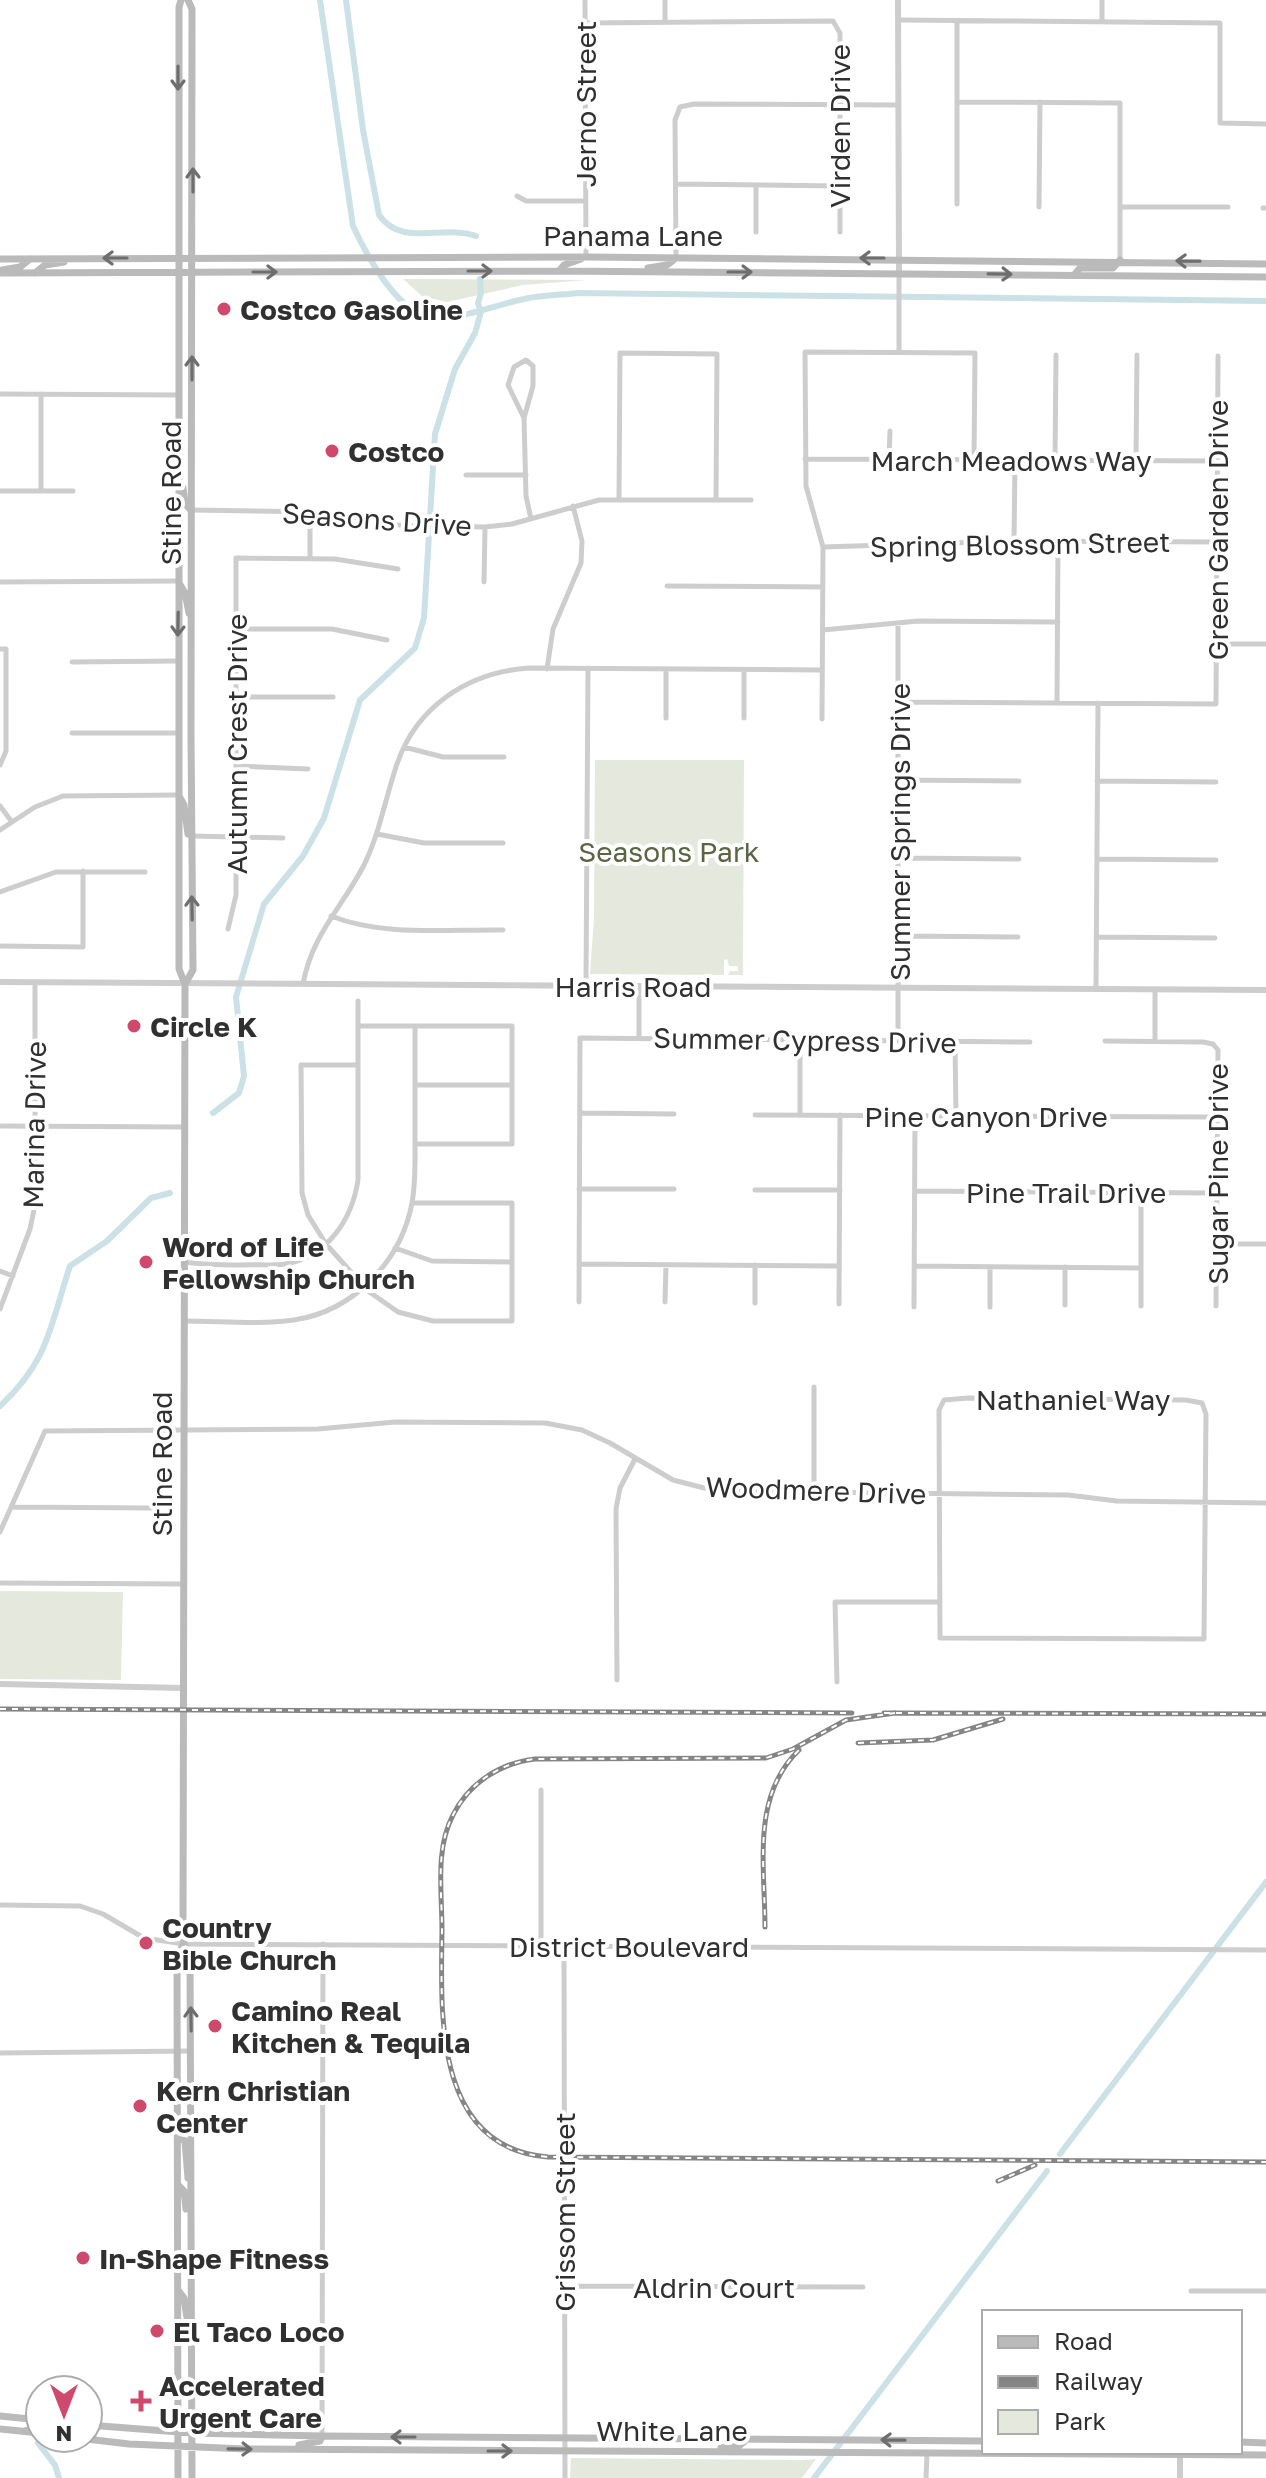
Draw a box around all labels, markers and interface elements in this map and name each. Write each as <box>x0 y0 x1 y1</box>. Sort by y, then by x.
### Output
street label: Jerno Street <box>569 21 602 187</box>
street label: Virden Drive <box>823 44 856 208</box>
one-way arrow <box>170 64 186 91</box>
one-way arrow <box>185 167 201 194</box>
street label: Panama Lane <box>543 219 723 252</box>
one-way arrow <box>102 250 129 266</box>
one-way arrow <box>859 250 886 266</box>
one-way arrow <box>1175 253 1202 269</box>
one-way arrow <box>466 263 493 279</box>
one-way arrow <box>251 264 278 280</box>
one-way arrow <box>726 264 753 280</box>
one-way arrow <box>986 266 1013 282</box>
place label: Costco Gasoline <box>240 293 463 326</box>
marker: Costco Gasoline <box>215 300 233 318</box>
one-way arrow <box>184 355 200 382</box>
street label: Green Garden Drive <box>1201 400 1234 660</box>
street label: Stine Road <box>154 420 187 566</box>
place label: Costco <box>348 435 444 468</box>
marker: Costco <box>323 442 341 460</box>
street label: March Meadows Way <box>870 444 1152 477</box>
street label: Seasons Drive <box>281 496 473 542</box>
street label: Spring Blossom Street <box>870 525 1170 563</box>
one-way arrow <box>170 610 186 637</box>
street label: Autumn Crest Drive <box>220 614 253 874</box>
street label: Summer Springs Drive <box>883 683 916 981</box>
park label: Seasons Park <box>578 835 760 868</box>
one-way arrow <box>184 895 200 922</box>
street label: Harris Road <box>555 970 711 1003</box>
place label: Circle K <box>150 1010 257 1043</box>
marker: Circle K <box>125 1017 143 1035</box>
street label: Summer Cypress Drive <box>653 1021 957 1059</box>
street label: Marina Drive <box>16 1041 52 1209</box>
street label: Sugar Pine Drive <box>1201 1063 1234 1285</box>
street label: Pine Canyon Drive <box>864 1100 1108 1133</box>
street label: Pine Trail Drive <box>966 1176 1166 1209</box>
place label: Word of Life Fellowship Church <box>162 1230 415 1295</box>
marker: Word of Life Fellowship Church <box>137 1253 155 1271</box>
street label: Nathaniel Way <box>976 1383 1171 1416</box>
street label: Stine Road <box>145 1391 178 1537</box>
street label: Woodmere Drive <box>705 1470 927 1510</box>
place label: Country Bible Church <box>162 1911 336 1976</box>
street label: District Boulevard <box>509 1930 749 1963</box>
marker: Country Bible Church <box>137 1934 155 1952</box>
place label: Camino Real Kitchen & Tequila <box>231 1994 470 2059</box>
one-way arrow <box>183 2006 199 2033</box>
marker: Camino Real Kitchen & Tequila <box>206 2017 224 2035</box>
place label: Kern Christian Center <box>156 2074 350 2139</box>
marker: Kern Christian Center <box>131 2097 149 2115</box>
street label: Grissom Street <box>548 2112 581 2312</box>
place label: In-Shape Fitness <box>99 2242 329 2275</box>
marker: In-Shape Fitness <box>74 2249 92 2267</box>
street label: Aldrin Court <box>633 2271 795 2304</box>
legend <box>982 2310 1242 2454</box>
place label: El Taco Loco <box>173 2315 345 2348</box>
marker: El Taco Loco <box>148 2322 166 2340</box>
text: Road <box>1054 2326 1113 2355</box>
text: Railway <box>1054 2366 1143 2395</box>
place label: Accelerated Urgent Care <box>159 2369 325 2434</box>
north arrow <box>24 2374 104 2454</box>
marker: Accelerated Urgent Care <box>130 2390 152 2412</box>
text: Park <box>1054 2406 1106 2435</box>
street label: White Lane <box>596 2414 748 2447</box>
text: N <box>56 2421 72 2448</box>
one-way arrow <box>390 2429 417 2445</box>
one-way arrow <box>880 2433 907 2448</box>
one-way arrow <box>226 2441 253 2456</box>
one-way arrow <box>486 2443 513 2459</box>

